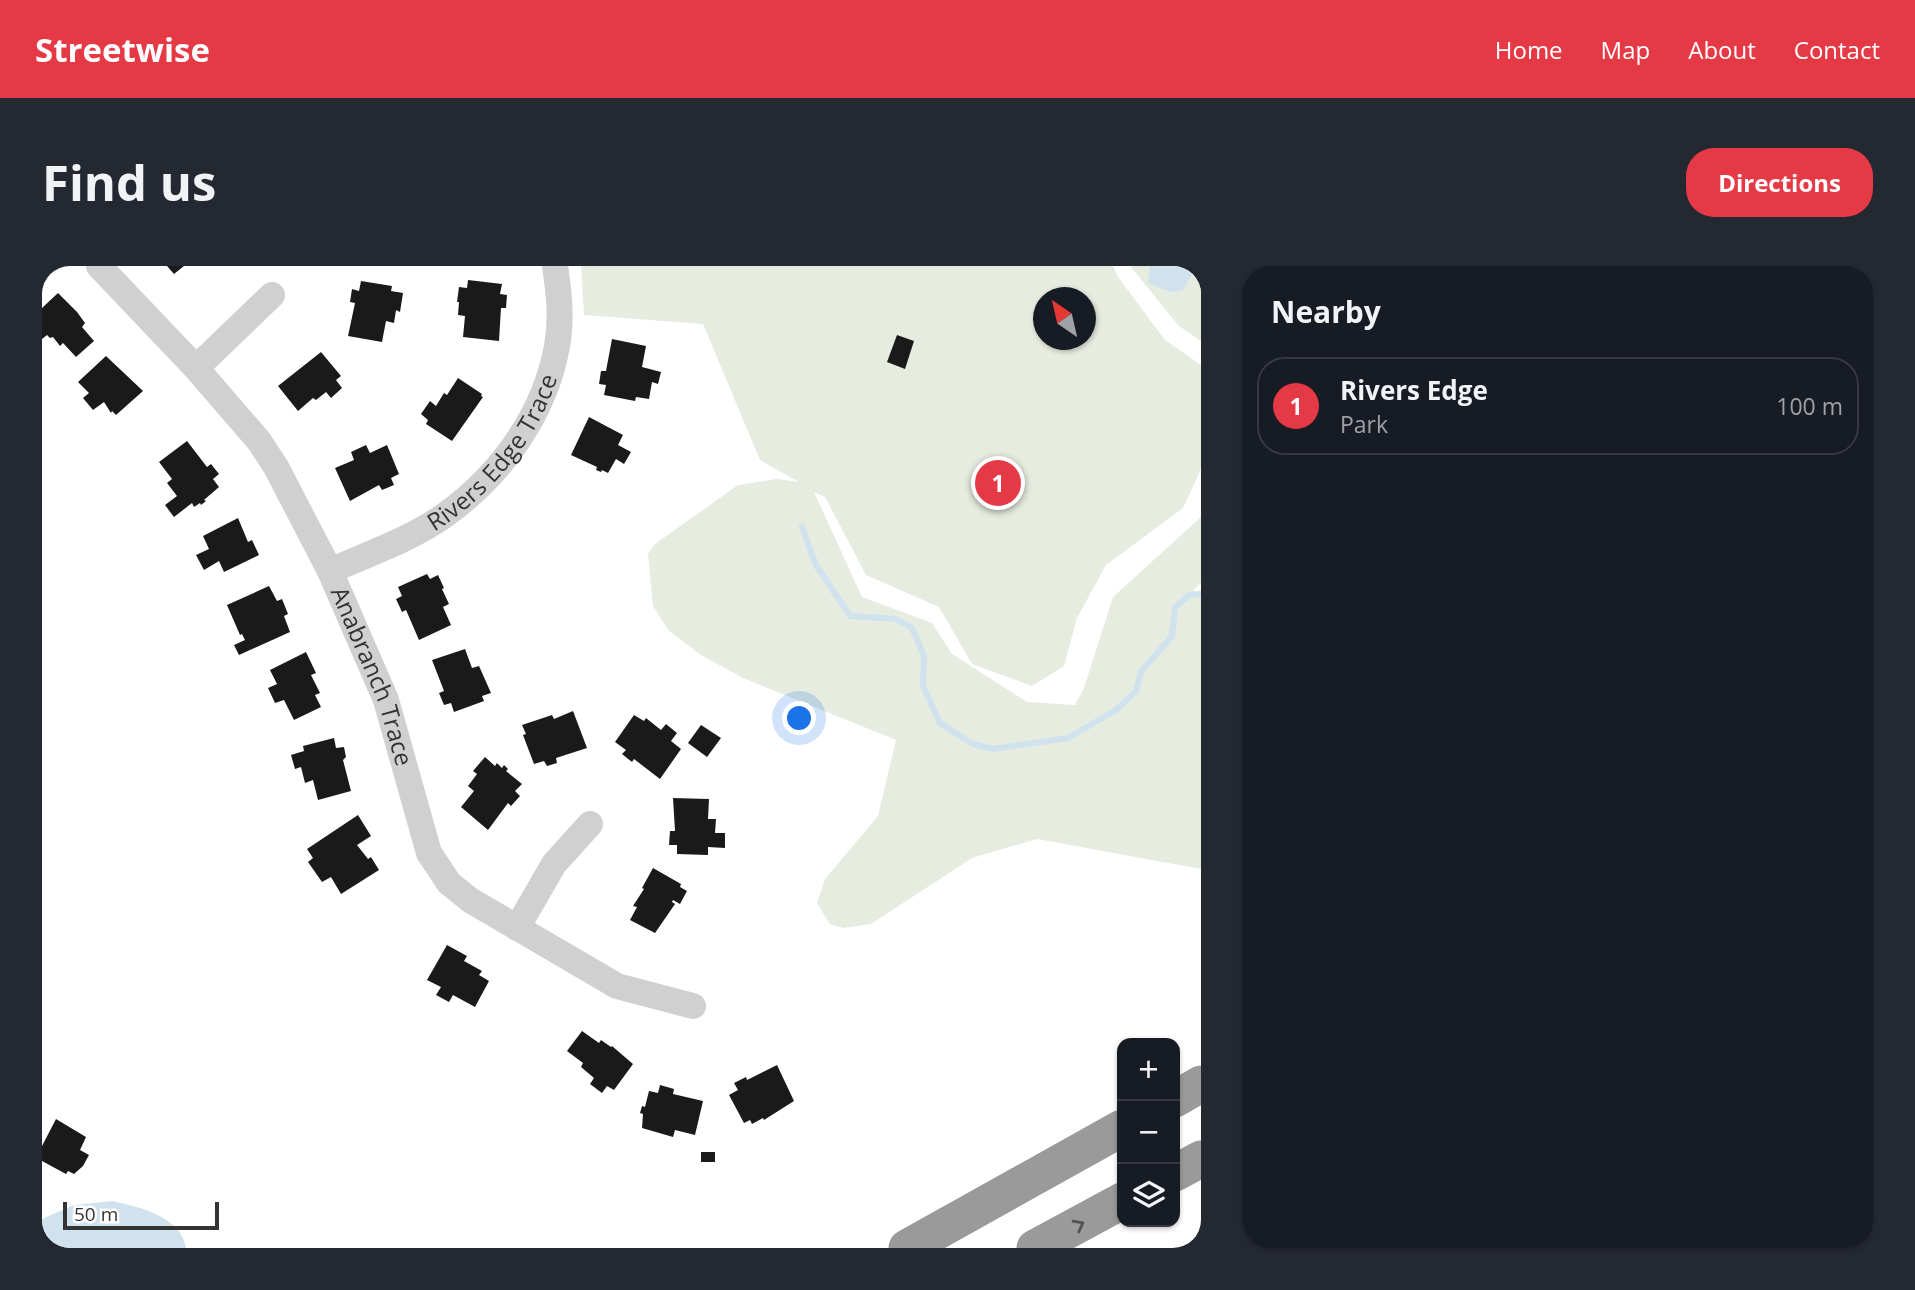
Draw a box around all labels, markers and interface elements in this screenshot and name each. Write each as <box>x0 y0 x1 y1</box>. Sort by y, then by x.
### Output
text: Streetwise <box>35 27 210 72</box>
text: Home <box>1495 33 1563 66</box>
text: Map <box>1601 33 1650 66</box>
text: About <box>1688 33 1756 66</box>
text: Contact <box>1794 33 1880 66</box>
button: Directions <box>1686 148 1873 217</box>
text: Find us <box>42 149 216 215</box>
north arrow <box>1033 287 1096 350</box>
text: Nearby <box>1271 291 1381 332</box>
street label: Rivers Edge Trace <box>420 369 564 538</box>
text: Rivers Edge <box>1340 372 1488 408</box>
text: 1 <box>1289 390 1303 422</box>
text: 100 m <box>1776 390 1843 422</box>
text: Park <box>1340 408 1388 440</box>
pin: 1 <box>975 457 1021 509</box>
street label: Anabranch Trace <box>324 581 422 769</box>
your location <box>782 701 816 735</box>
map controls <box>1117 1038 1180 1227</box>
button: + <box>1117 1038 1180 1101</box>
button: − <box>1117 1101 1180 1164</box>
button: layers <box>1117 1164 1180 1227</box>
scale bar <box>63 1199 219 1231</box>
text: 50 m <box>74 1201 118 1227</box>
one-way arrow <box>1072 1219 1084 1233</box>

